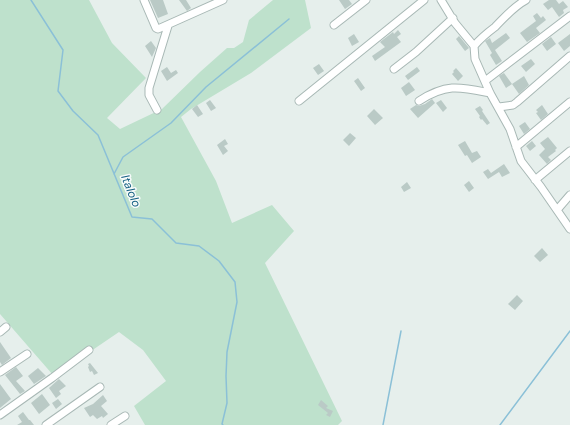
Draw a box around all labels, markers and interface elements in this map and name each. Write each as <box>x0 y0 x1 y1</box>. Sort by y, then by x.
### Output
water label: Italolo <box>117 172 145 210</box>

